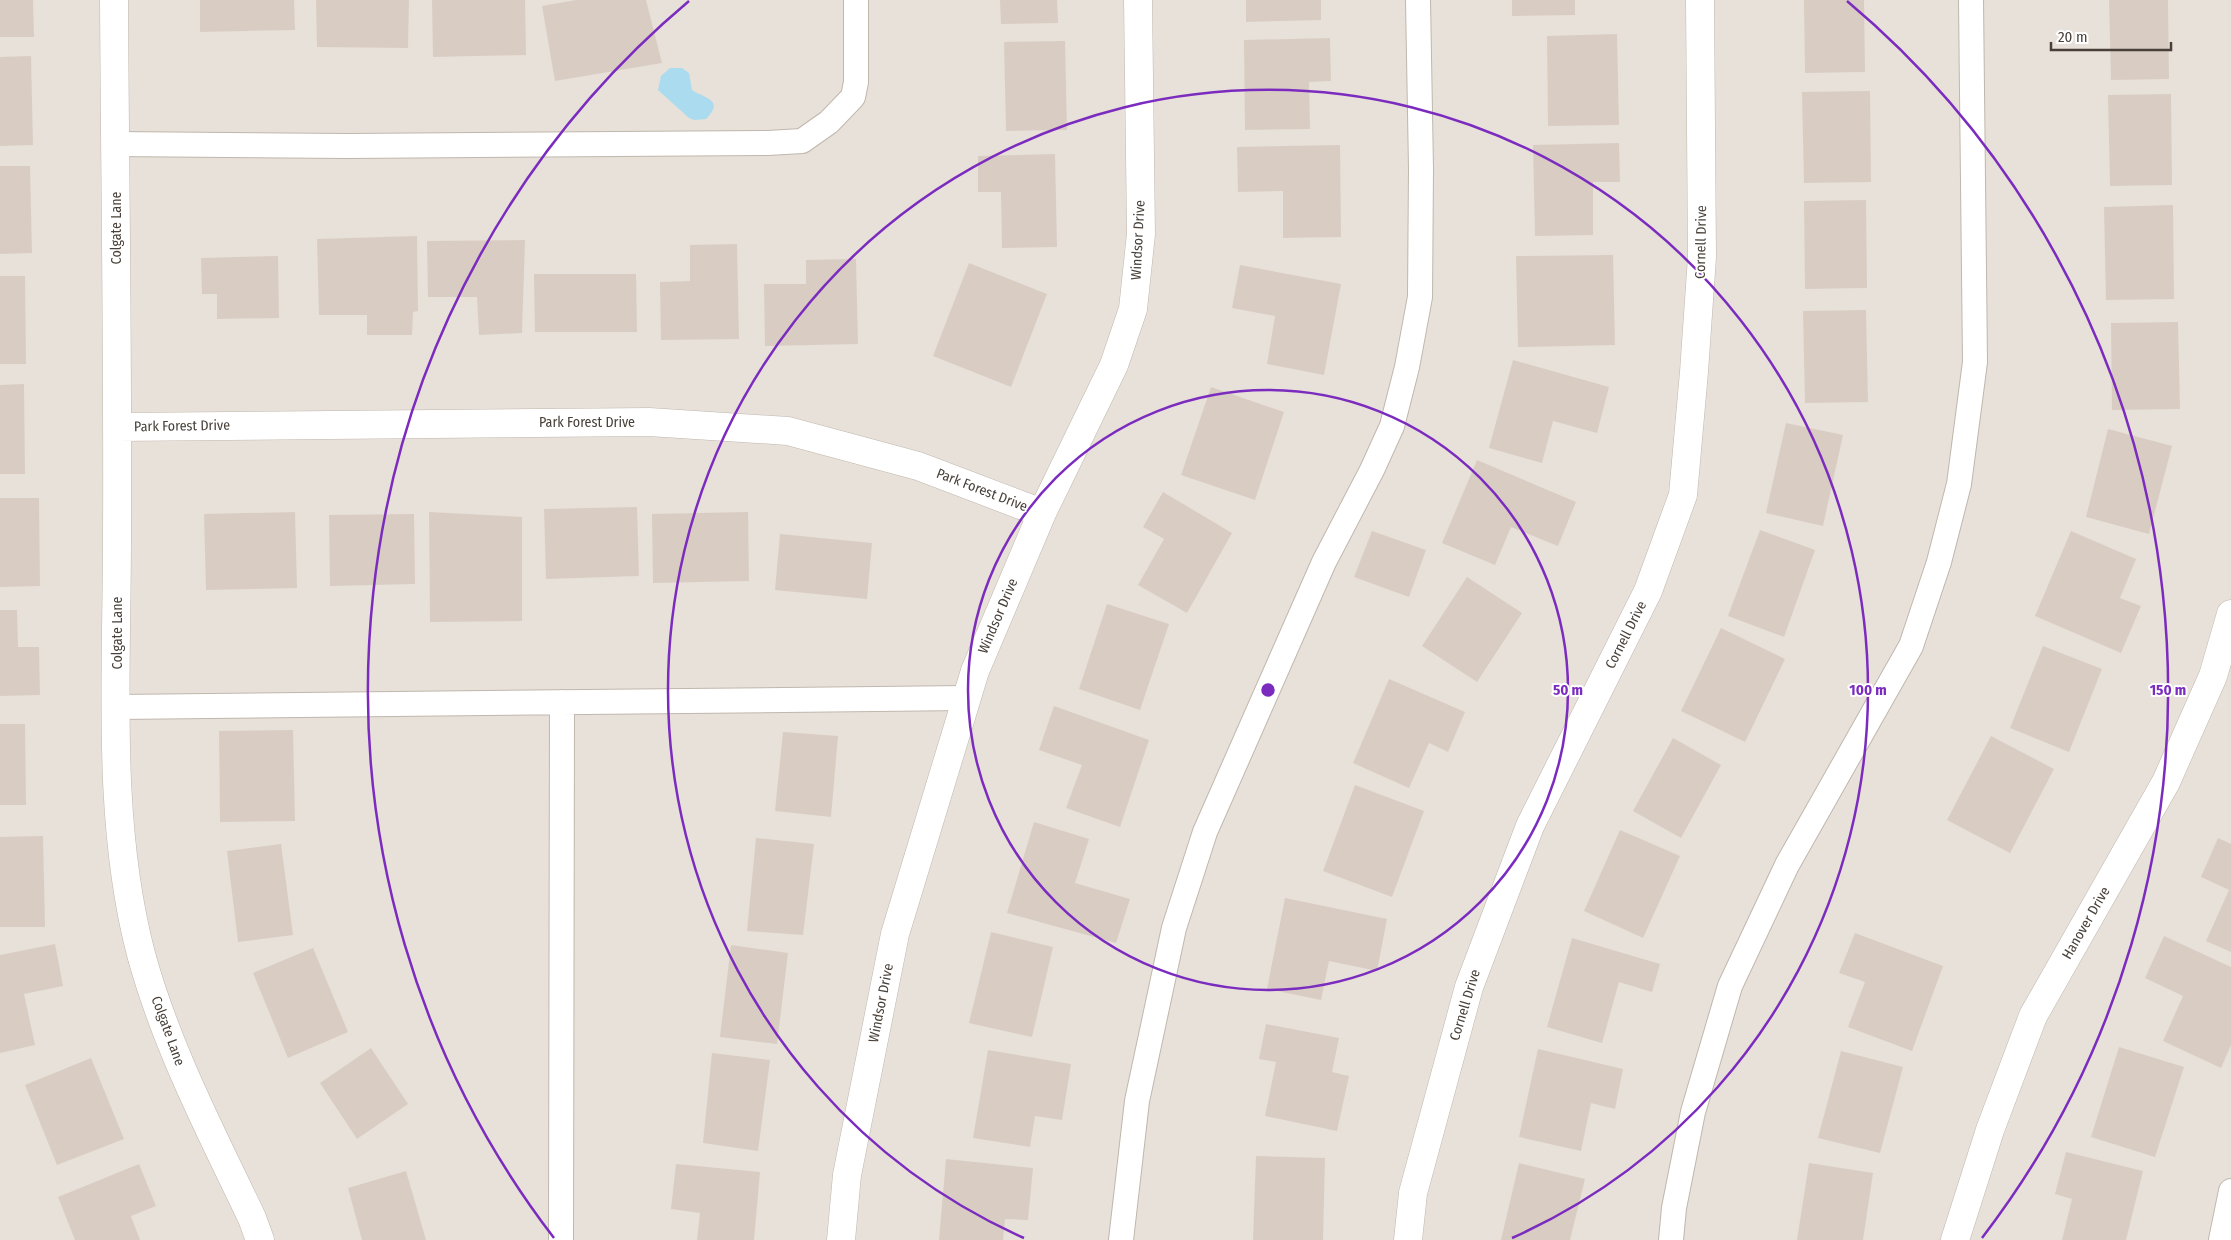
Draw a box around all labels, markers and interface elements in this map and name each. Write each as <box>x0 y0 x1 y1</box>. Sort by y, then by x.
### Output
scale bar <box>2051 20 2171 52</box>
text: 20 m <box>2058 28 2088 46</box>
street label: Colgate Lane <box>108 191 125 264</box>
street label: Windsor Drive <box>1127 200 1149 280</box>
street label: Cornell Drive <box>1692 205 1710 279</box>
street label: Park Forest Drive <box>539 414 635 431</box>
street label: Park Forest Drive <box>134 417 230 435</box>
street label: Park Forest Drive <box>934 465 1030 515</box>
street label: Windsor Drive <box>975 576 1021 656</box>
street label: Colgate Lane <box>109 596 126 669</box>
street label: Cornell Drive <box>1602 598 1650 672</box>
centre of rings <box>1259 681 1277 699</box>
text: 50 m <box>1553 681 1583 699</box>
text: 100 m <box>1849 681 1887 699</box>
text: 150 m <box>2150 681 2186 699</box>
street label: Hanover Drive <box>2058 884 2114 962</box>
street label: Windsor Drive <box>865 962 897 1044</box>
street label: Cornell Drive <box>1446 967 1484 1043</box>
street label: Colgate Lane <box>148 994 188 1068</box>

